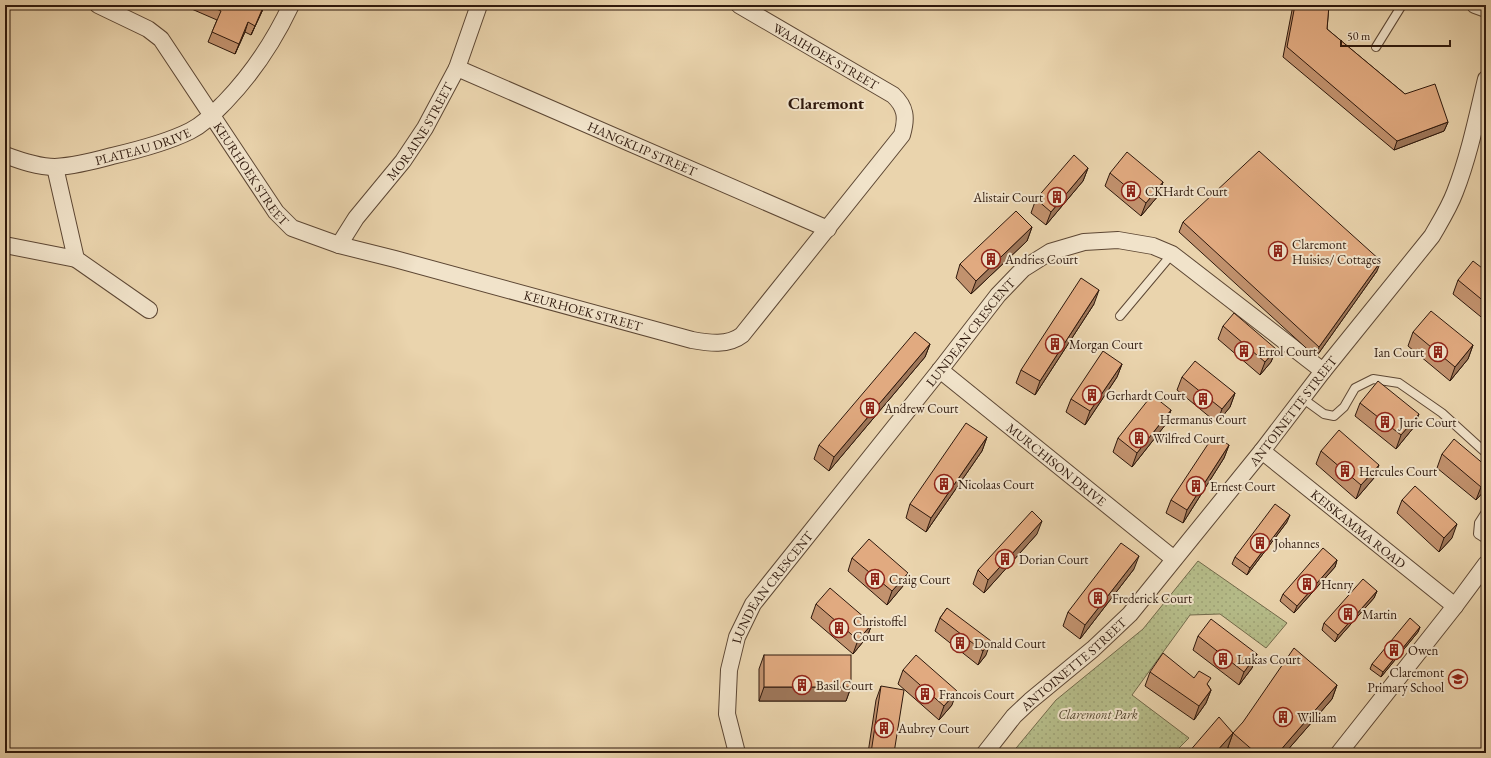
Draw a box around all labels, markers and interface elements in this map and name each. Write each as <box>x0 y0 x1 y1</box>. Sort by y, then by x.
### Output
street label: WAAIHOEK STREET <box>770 19 882 94</box>
scale bar <box>1341 22 1450 48</box>
text: 50 m <box>1347 28 1371 44</box>
street label: MORAINE STREET <box>383 79 457 184</box>
district label: Claremont <box>788 92 865 114</box>
street label: HANGKLIP STREET <box>585 118 700 180</box>
street label: KEURHOEK STREET <box>210 119 293 229</box>
street label: PLATEAU DRIVE <box>93 124 194 169</box>
building icon: CKHardt Court <box>1120 180 1142 202</box>
place label: CKHardt Court <box>1145 183 1227 200</box>
building icon: Alistair Court <box>1046 186 1068 208</box>
place label: Alistair Court <box>972 189 1043 206</box>
place label: Claremont Huisies/ Cottages <box>1292 236 1381 268</box>
building icon: Claremont Huisies/ Cottages <box>1267 240 1289 262</box>
building icon: Andries Court <box>980 248 1002 270</box>
place label: Andries Court <box>1004 251 1078 268</box>
street label: LUNDEAN CRESCENT <box>922 274 1019 390</box>
street label: KEURHOEK STREET <box>522 287 644 335</box>
building icon: Morgan Court <box>1044 333 1066 355</box>
place label: Morgan Court <box>1069 336 1142 353</box>
building icon: Errol Court <box>1233 340 1255 362</box>
building icon: Ian Court <box>1427 341 1449 363</box>
place label: Errol Court <box>1258 343 1317 360</box>
place label: Ian Court <box>1374 344 1424 361</box>
street label: ANTOINETTE STREET <box>1245 352 1341 470</box>
building icon: Gerhardt Court <box>1081 384 1103 406</box>
place label: Gerhardt Court <box>1106 387 1185 404</box>
building icon: Hermanus Court <box>1192 388 1214 410</box>
building icon: Andrew Court <box>859 397 881 419</box>
place label: Andrew Court <box>883 400 958 417</box>
place label: Hermanus Court <box>1160 411 1246 428</box>
building icon: Jurie Court <box>1374 411 1396 433</box>
place label: Jurie Court <box>1398 414 1456 431</box>
street label: MURCHISON DRIVE <box>1003 419 1110 510</box>
building icon: Wilfred Court <box>1128 427 1150 449</box>
place label: Wilfred Court <box>1153 430 1225 447</box>
building icon: Hercules Court <box>1334 460 1356 482</box>
place label: Hercules Court <box>1359 463 1437 480</box>
building icon: Nicolaas Court <box>933 473 955 495</box>
building icon: Ernest Court <box>1185 475 1207 497</box>
place label: Nicolaas Court <box>958 476 1034 493</box>
place label: Ernest Court <box>1210 478 1275 495</box>
street label: KEISKAMMA ROAD <box>1307 486 1410 572</box>
street label: LUNDEAN CRESCENT <box>728 528 817 645</box>
building icon: Johannes <box>1249 532 1271 554</box>
place label: Johannes <box>1273 535 1320 552</box>
building icon: Dorian Court <box>994 548 1016 570</box>
place label: Dorian Court <box>1019 551 1088 568</box>
building icon: Craig Court <box>864 568 886 590</box>
place label: Craig Court <box>889 571 950 588</box>
building icon: Henry <box>1296 573 1318 595</box>
place label: Henry <box>1321 576 1354 593</box>
building icon: Frederick Court <box>1087 587 1109 609</box>
place label: Frederick Court <box>1112 590 1192 607</box>
building icon: Martin <box>1337 603 1359 625</box>
place label: Martin <box>1362 606 1397 623</box>
place label: Christoffel Court <box>853 613 907 645</box>
street label: ANTOINETTE STREET <box>1016 614 1130 715</box>
building icon: Christoffel Court <box>828 617 850 639</box>
building icon: Donald Court <box>949 632 971 654</box>
place label: Donald Court <box>974 635 1046 652</box>
building icon: Owen <box>1383 639 1405 661</box>
place label: Owen <box>1408 642 1439 659</box>
building icon: Lukas Court <box>1212 648 1234 670</box>
place label: Lukas Court <box>1237 651 1300 668</box>
place label: Claremont Primary School <box>1368 664 1444 696</box>
school or university icon: Claremont Primary School <box>1447 668 1469 690</box>
building icon: Basil Court <box>791 674 813 696</box>
place label: Basil Court <box>816 677 873 694</box>
building icon: Francois Court <box>914 683 936 705</box>
place label: Francois Court <box>939 686 1014 703</box>
park label: Claremont Park <box>1058 706 1138 723</box>
building icon: William <box>1272 706 1294 728</box>
place label: William <box>1297 709 1337 726</box>
building icon: Aubrey Court <box>873 717 895 739</box>
place label: Aubrey Court <box>897 720 969 737</box>

